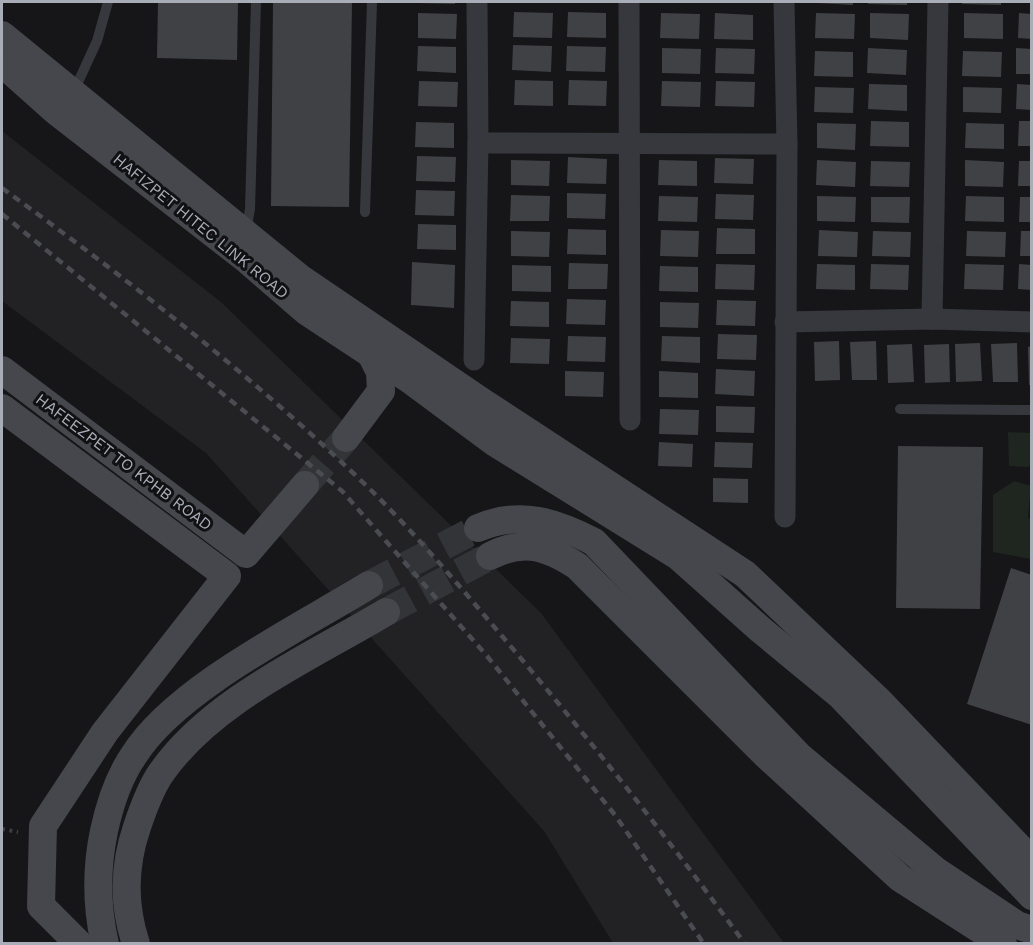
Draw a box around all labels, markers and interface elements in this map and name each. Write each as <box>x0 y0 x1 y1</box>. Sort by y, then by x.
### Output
street label: HAFIZPET HITEC LINK ROAD <box>109 149 293 303</box>
street label: HAFEEZPET TO KPHB ROAD <box>32 390 216 534</box>

